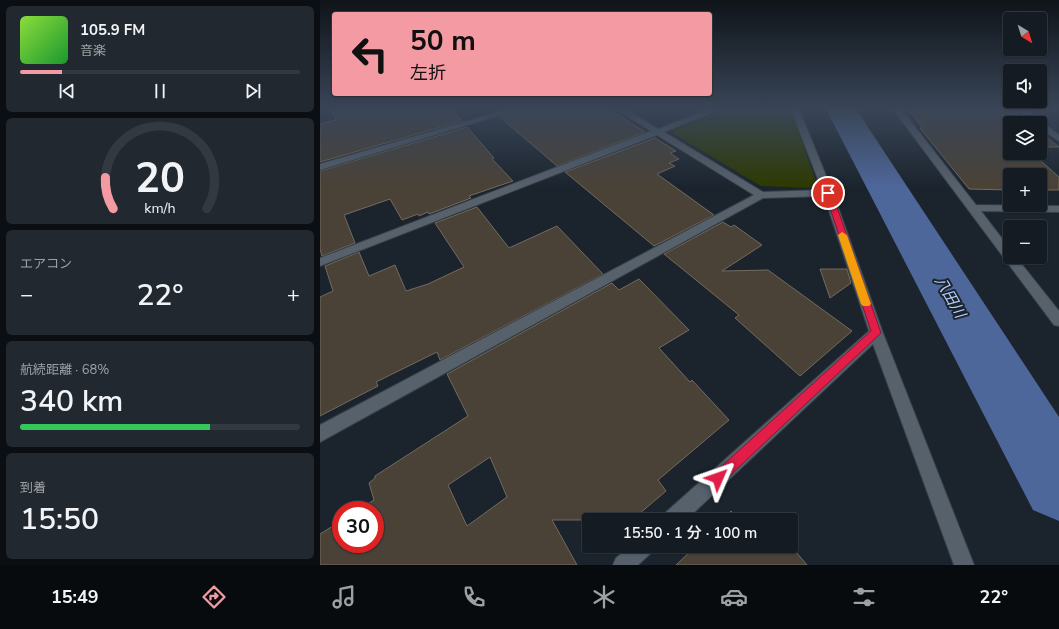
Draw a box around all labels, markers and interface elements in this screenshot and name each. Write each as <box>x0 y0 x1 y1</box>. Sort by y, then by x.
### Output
north arrow <box>1003 12 1047 56</box>
map controls <box>1003 12 1047 264</box>
text: 105.9 FM <box>80 20 145 40</box>
text: 50 m <box>410 22 476 60</box>
icon: left <box>344 28 396 80</box>
text: 音楽 <box>80 42 106 60</box>
text: 左折 <box>410 61 446 85</box>
button: sound <box>1003 64 1047 108</box>
icon: previous <box>56 80 78 102</box>
icon: pause <box>149 80 171 102</box>
icon: next <box>242 80 264 102</box>
button: layers <box>1003 116 1047 160</box>
text: 20 <box>135 149 185 206</box>
button: + <box>1003 168 1047 212</box>
pin <box>811 176 845 210</box>
icon: arrive <box>817 182 839 204</box>
text: km/h <box>144 198 176 217</box>
button: − <box>1003 220 1047 264</box>
text: エアコン <box>20 255 72 273</box>
water label: 八田川 <box>930 273 971 323</box>
text: 22° <box>136 275 184 316</box>
text: − <box>20 280 33 310</box>
text: + <box>287 280 300 310</box>
text: 航続距離 · 68% <box>20 361 109 379</box>
text: 340 km <box>20 381 123 422</box>
position arrow <box>697 457 739 499</box>
text: 到着 <box>20 479 46 497</box>
text: 15:50 <box>20 499 99 540</box>
speed limit sign: 30 <box>332 501 384 553</box>
text: 15:50 · 1 分 · 100 m <box>623 523 757 543</box>
icon: directions <box>200 583 228 611</box>
icon: music <box>330 583 358 611</box>
icon: phone <box>460 583 488 611</box>
icon: climate <box>590 583 618 611</box>
icon: car <box>720 583 748 611</box>
icon: filters <box>850 583 878 611</box>
text: 15:49 <box>51 585 99 609</box>
text: 22° <box>980 585 1008 609</box>

